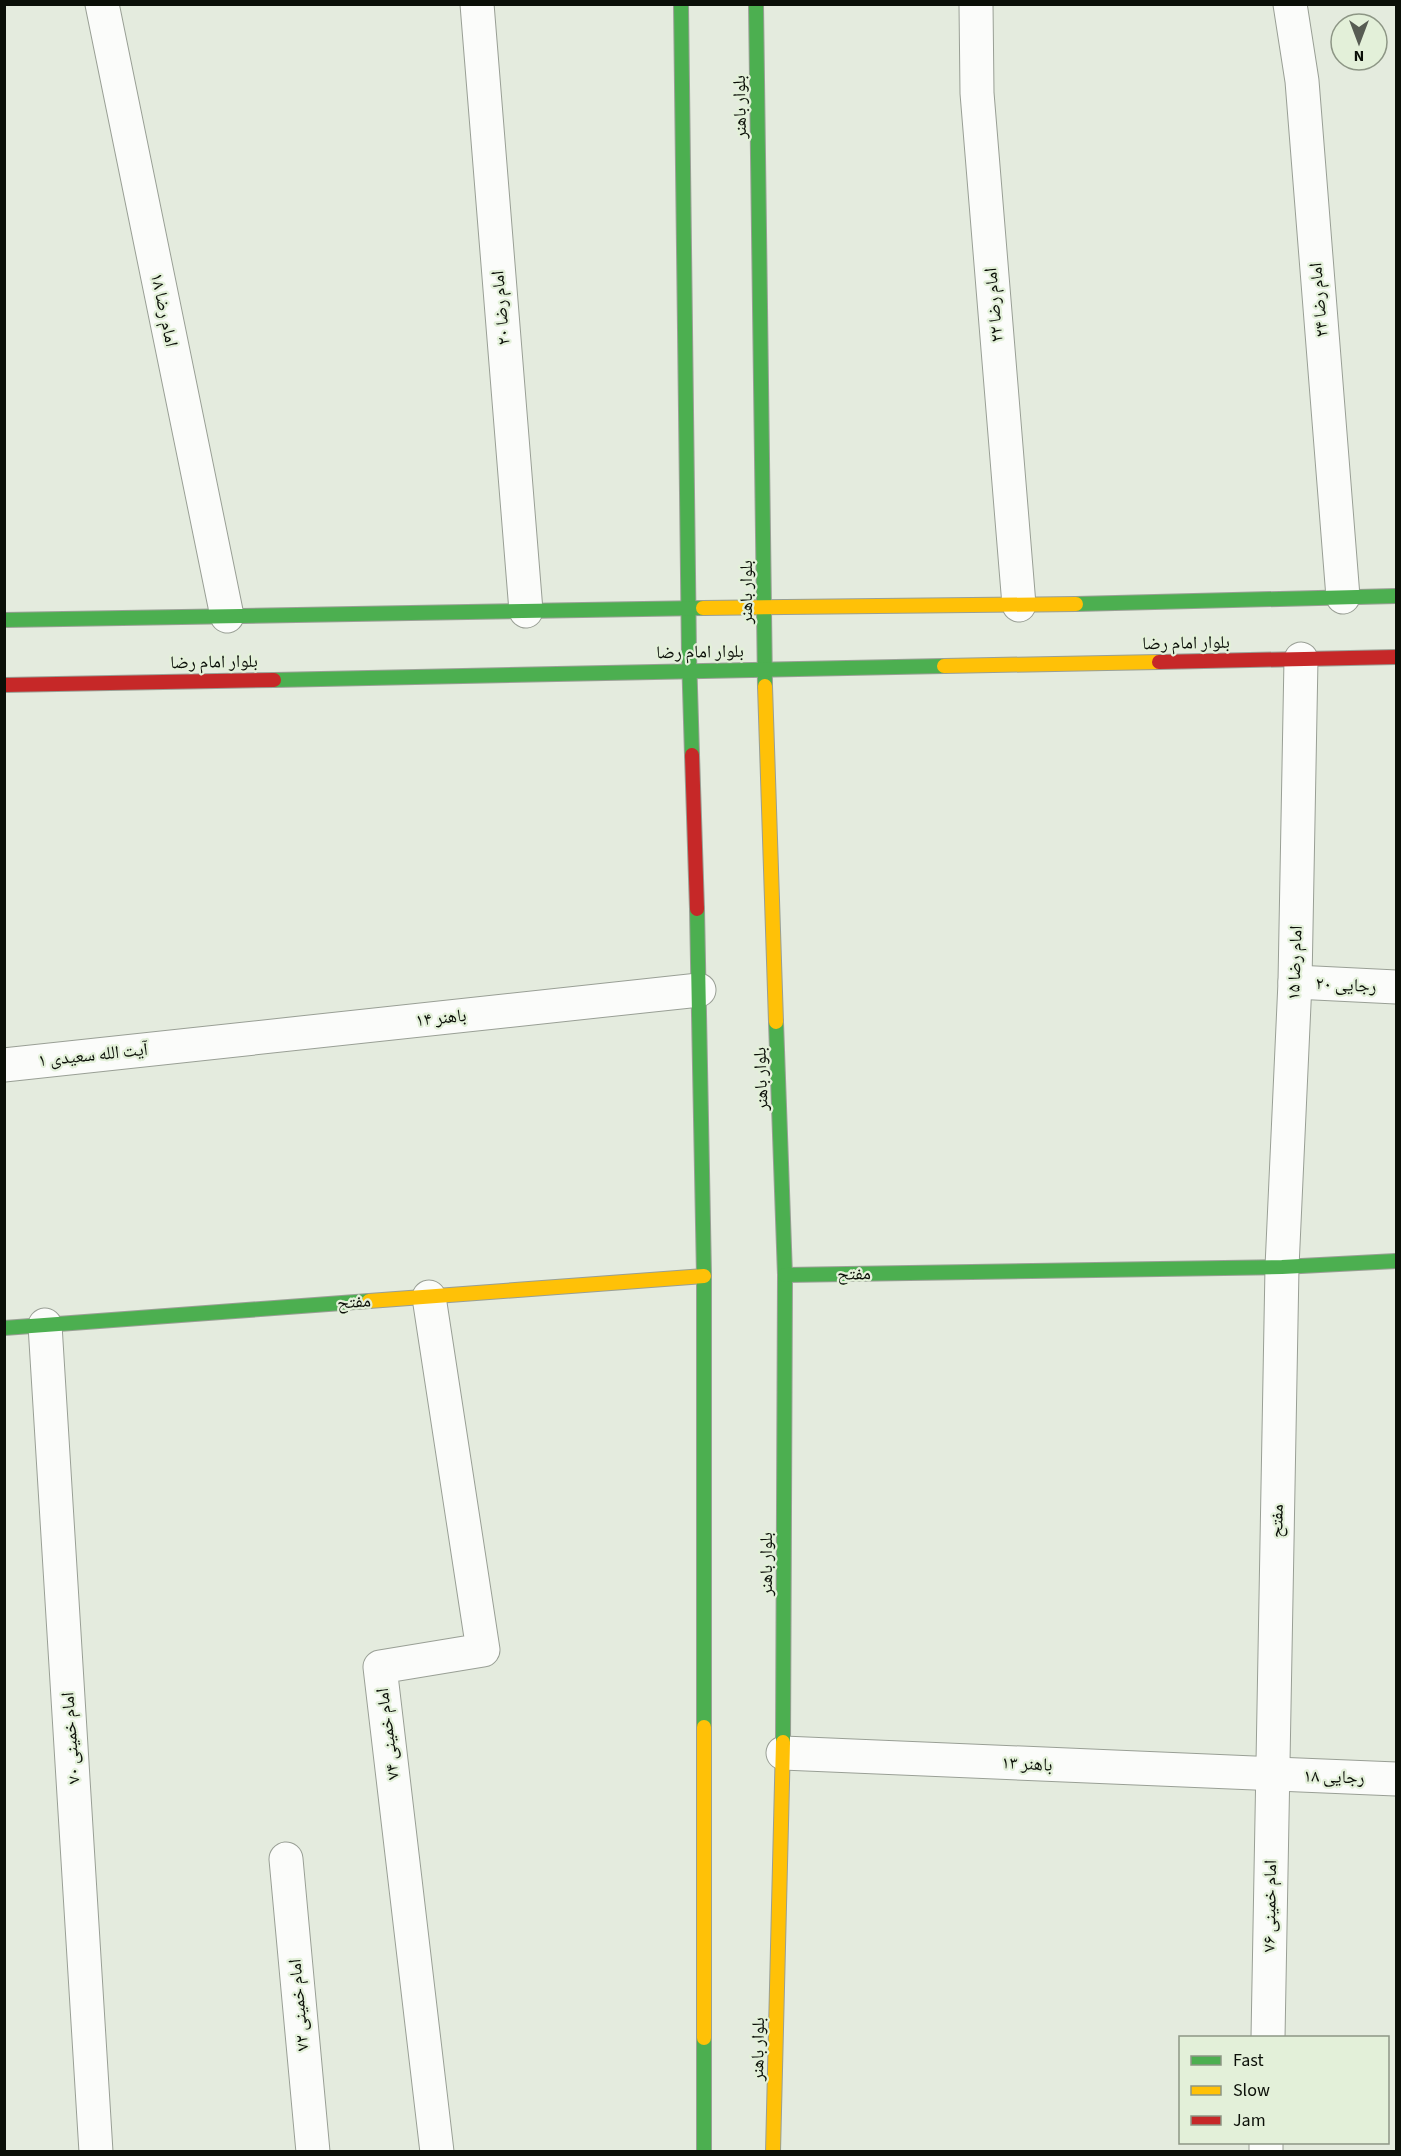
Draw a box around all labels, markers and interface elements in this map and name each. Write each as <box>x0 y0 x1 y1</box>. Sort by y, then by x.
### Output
north arrow <box>1329 12 1389 72</box>
text: N <box>1354 45 1364 67</box>
street label: بلوار باهنر <box>727 75 753 140</box>
street label: امام رضا ۲۴ <box>1303 262 1335 338</box>
street label: امام رضا ۲۲ <box>978 267 1010 343</box>
street label: امام رضا ۲۰ <box>485 270 517 346</box>
street label: امام رضا ۱۸ <box>144 271 184 349</box>
street label: بلوار باهنر <box>734 560 759 625</box>
street label: بلوار امام رضا <box>1142 630 1230 656</box>
street label: بلوار امام رضا <box>656 639 744 665</box>
street label: بلوار امام رضا <box>170 649 258 675</box>
street label: امام رضا ۱۵ <box>1281 925 1309 1001</box>
street label: رجایی ۲۰ <box>1315 971 1377 999</box>
street label: باهنر ۱۴ <box>414 1003 468 1033</box>
street label: آیت الله سعیدی ۱ <box>37 1037 149 1073</box>
street label: بلوار باهنر <box>747 1047 775 1112</box>
street label: مفتح <box>837 1261 871 1287</box>
street label: مفتح <box>336 1288 372 1316</box>
street label: مفتح <box>1264 1504 1290 1538</box>
street label: بلوار باهنر <box>754 1532 779 1597</box>
street label: امام خمینی ۷۴ <box>370 1687 406 1781</box>
street label: امام خمینی ۷۰ <box>55 1691 87 1785</box>
street label: باهنر ۱۳ <box>1001 1750 1053 1778</box>
street label: رجایی ۱۸ <box>1303 1763 1365 1791</box>
street label: امام خمینی ۷۶ <box>1257 1860 1283 1952</box>
street label: امام خمینی ۷۲ <box>283 1958 315 2052</box>
street label: بلوار باهنر <box>745 2017 771 2082</box>
legend <box>1179 2036 1389 2144</box>
text: Fast <box>1233 2048 1264 2073</box>
text: Slow <box>1233 2078 1270 2103</box>
text: Jam <box>1233 2108 1266 2133</box>

